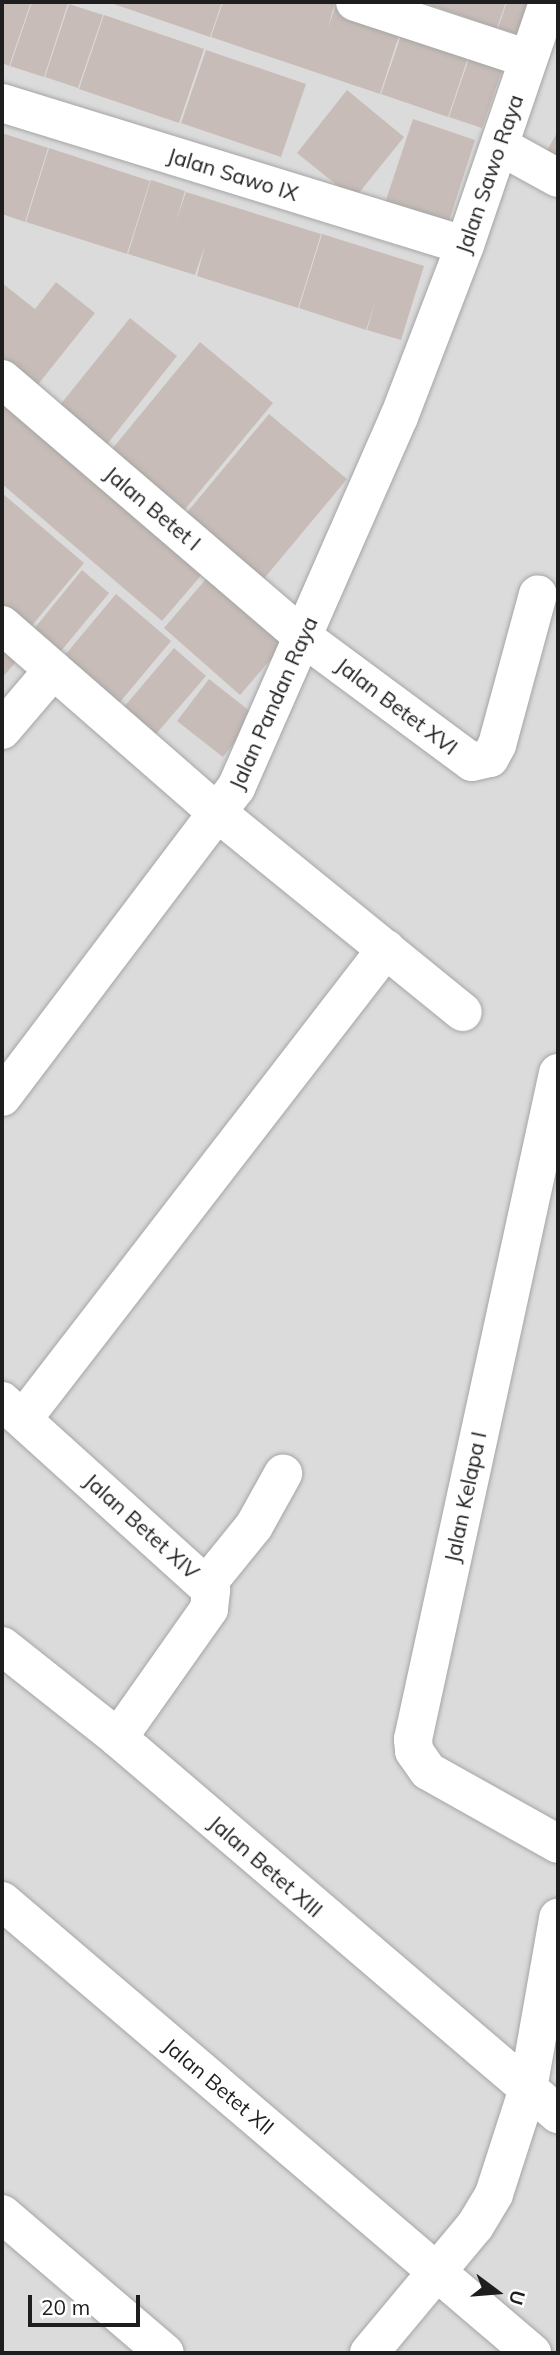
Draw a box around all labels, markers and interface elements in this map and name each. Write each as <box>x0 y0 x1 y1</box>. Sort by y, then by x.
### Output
street label: Jalan Sawo Raya <box>450 91 528 257</box>
street label: Jalan Sawo IX <box>165 142 301 206</box>
street label: Jalan Betet I <box>100 461 206 555</box>
street label: Jalan Pandan Raya <box>224 613 322 793</box>
street label: Jalan Betet XVI <box>331 652 463 760</box>
street label: Jalan Kelapa I <box>439 1429 491 1565</box>
street label: Jalan Betet XIV <box>79 1468 205 1584</box>
street label: Jalan Betet XIII <box>204 1810 328 1922</box>
street label: Jalan Betet XII <box>159 2032 279 2140</box>
north arrow <box>462 2257 532 2327</box>
scale bar <box>32 2282 144 2326</box>
text: U <box>504 2288 531 2308</box>
text: 20 m <box>41 2294 90 2320</box>

